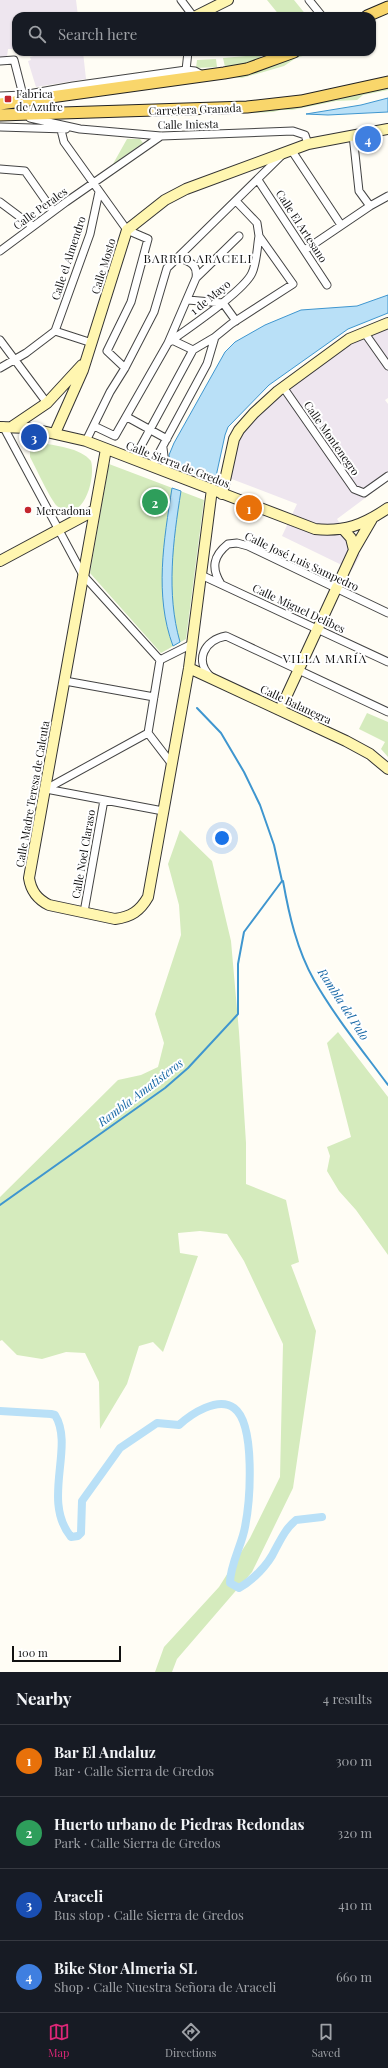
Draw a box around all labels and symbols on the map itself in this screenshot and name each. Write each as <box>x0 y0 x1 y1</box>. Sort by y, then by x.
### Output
place label: Fabrica de Azufre <box>16 86 63 114</box>
marker: Fabrica de Azufre <box>3 94 13 104</box>
street label: Carretera Granada <box>148 100 242 118</box>
street label: Calle Iniesta <box>157 116 219 132</box>
pin: 4 <box>355 124 381 154</box>
street label: Calle Perales <box>10 183 70 233</box>
street label: Calle El Artesano <box>273 187 331 265</box>
street label: Calle el Almendro <box>47 214 89 302</box>
street label: Calle Mosto <box>87 236 119 296</box>
district label: BARRIO ARACELI <box>144 250 252 266</box>
street label: 1 de Mayo <box>187 276 233 318</box>
street label: Calle Montenegro <box>301 398 363 478</box>
pin: 3 <box>21 422 47 452</box>
street label: Calle Sierra de Gredos <box>124 437 232 491</box>
pin: 2 <box>142 487 168 517</box>
pin: 1 <box>236 493 262 523</box>
place label: Mercadona <box>36 503 91 518</box>
marker: Mercadona <box>23 505 33 515</box>
street label: Calle José Luis Sampedro <box>243 528 361 594</box>
street label: Calle Miguel Delibes <box>250 580 348 636</box>
district label: VILLA MARÍA <box>282 650 367 666</box>
street label: Calle Balanegra <box>258 681 334 727</box>
street label: Calle Madre Teresa de Calcuta <box>12 719 52 869</box>
street label: Calle Noel Claraso <box>68 808 98 900</box>
your location <box>212 828 232 848</box>
water label: Rambla del Palo <box>314 964 373 1043</box>
water label: Rambla Amatisteros <box>93 1054 186 1130</box>
scale bar <box>12 1644 121 1663</box>

